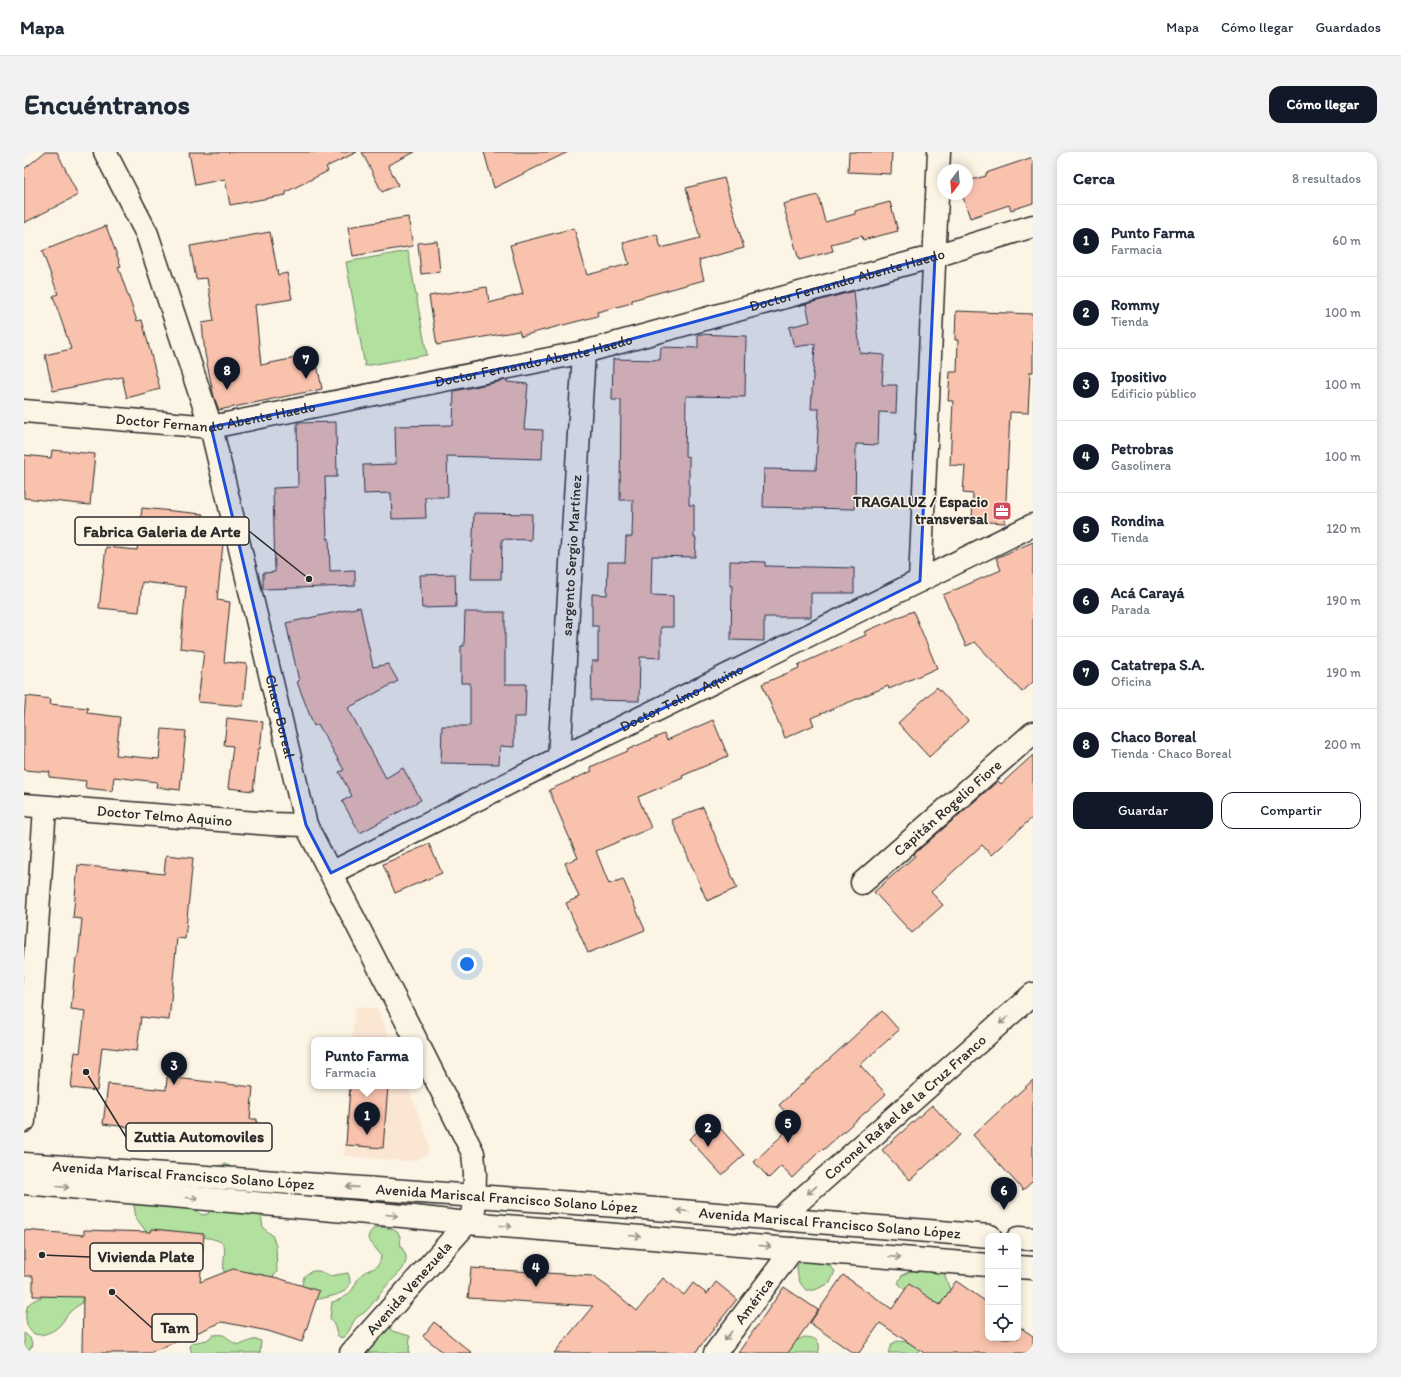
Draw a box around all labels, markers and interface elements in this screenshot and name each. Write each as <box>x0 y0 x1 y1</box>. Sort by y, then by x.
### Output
text: Mapa <box>20 16 64 39</box>
text: Mapa <box>1166 19 1199 36</box>
text: Cómo llegar <box>1221 19 1293 36</box>
text: Guardados <box>1315 19 1381 36</box>
button: Cómo llegar <box>1269 86 1377 123</box>
text: Encuéntranos <box>24 87 190 121</box>
north arrow <box>937 164 973 200</box>
text: Cerca <box>1073 168 1115 188</box>
text: 8 resultados <box>1292 171 1361 186</box>
text: Punto Farma <box>1111 224 1195 242</box>
text: 1 <box>1083 233 1089 248</box>
text: 60 m <box>1332 233 1361 248</box>
text: Farmacia <box>1111 242 1162 257</box>
street label: Doctor Fernando Abente Haedo <box>747 244 947 315</box>
text: Rommy <box>1111 296 1159 314</box>
text: 2 <box>1083 305 1089 320</box>
text: 100 m <box>1325 305 1361 320</box>
text: Tienda <box>1111 314 1149 329</box>
street label: Doctor Fernando Abente Haedo <box>433 330 634 391</box>
pin: 7 <box>293 346 319 379</box>
pin: 8 <box>214 357 240 390</box>
text: Ipositivo <box>1111 368 1167 386</box>
text: 3 <box>1082 377 1090 392</box>
text: 100 m <box>1325 377 1361 392</box>
text: Edificio público <box>1111 386 1196 401</box>
street label: Doctor Fernando Abente Haedo <box>115 397 317 436</box>
text: Petrobras <box>1111 440 1173 458</box>
text: 4 <box>1082 449 1090 464</box>
text: 100 m <box>1325 449 1361 464</box>
text: Gasolinera <box>1111 458 1171 473</box>
street label: sargento Sergio Martínez <box>558 474 585 637</box>
place label: TRAGALUZ / Espacio transversal <box>852 493 989 528</box>
office icon: TRAGALUZ / Espacio transversal <box>991 500 1013 522</box>
text: Rondina <box>1111 512 1164 530</box>
callout: Fabrica Galeria de Arte <box>75 517 249 545</box>
text: 5 <box>1083 521 1089 536</box>
text: 120 m <box>1326 521 1361 536</box>
text: Fabrica Galeria de Arte <box>83 522 241 541</box>
text: Tienda <box>1111 530 1149 545</box>
text: Acá Carayá <box>1111 584 1184 602</box>
text: 6 <box>1083 593 1089 608</box>
text: 190 m <box>1326 593 1361 608</box>
text: Parada <box>1111 602 1150 617</box>
text: Catatrepa S.A. <box>1111 656 1205 674</box>
street label: Doctor Telmo Aquino <box>617 660 747 736</box>
text: 7 <box>1083 665 1089 680</box>
text: 190 m <box>1326 665 1361 680</box>
street label: Chaco Boreal <box>261 673 299 761</box>
text: Oficina <box>1111 674 1151 689</box>
text: Chaco Boreal <box>1111 728 1196 746</box>
text: 8 <box>1082 737 1090 752</box>
text: 200 m <box>1324 737 1361 752</box>
text: Tienda · Chaco Boreal <box>1111 746 1232 761</box>
street label: Capitán Rogelio Fiore <box>890 756 1005 860</box>
button: Guardar <box>1073 792 1213 829</box>
button: Compartir <box>1221 792 1361 829</box>
street label: Doctor Telmo Aquino <box>96 802 233 830</box>
your location <box>457 954 477 974</box>
one-way arrow <box>999 1016 1009 1025</box>
street label: Coronel Rafael de la Cruz Franco <box>820 1031 990 1184</box>
popup <box>311 1037 423 1089</box>
text: Punto Farma <box>325 1047 409 1065</box>
pin: 3 <box>161 1052 187 1085</box>
text: Farmacia <box>325 1065 376 1080</box>
pin: 1 <box>354 1102 380 1135</box>
pin: 5 <box>775 1110 801 1143</box>
pin: 2 <box>695 1114 721 1147</box>
callout: Zuttia Automoviles <box>126 1123 272 1151</box>
text: Zuttia Automoviles <box>134 1127 264 1146</box>
street label: Avenida Mariscal Francisco Solano López <box>52 1157 315 1194</box>
pin: 6 <box>991 1177 1017 1210</box>
street label: Avenida Mariscal Francisco Solano López <box>375 1180 639 1217</box>
one-way arrow <box>56 1183 69 1190</box>
one-way arrow <box>345 1184 358 1191</box>
one-way arrow <box>807 1185 817 1194</box>
one-way arrow <box>185 1194 198 1201</box>
street label: Avenida Mariscal Francisco Solano López <box>698 1204 962 1243</box>
one-way arrow <box>677 1208 690 1215</box>
one-way arrow <box>385 1211 398 1219</box>
one-way arrow <box>499 1222 512 1229</box>
one-way arrow <box>628 1233 641 1240</box>
map controls <box>985 1233 1021 1341</box>
button: + <box>985 1233 1021 1269</box>
street label: Avenida Venezuela <box>362 1237 456 1339</box>
callout: Vivienda Plate <box>90 1243 203 1271</box>
one-way arrow <box>758 1243 771 1250</box>
text: Vivienda Plate <box>97 1247 195 1266</box>
one-way arrow <box>888 1253 901 1261</box>
pin: 4 <box>523 1254 549 1287</box>
button: − <box>985 1269 1021 1305</box>
street label: América <box>731 1274 778 1328</box>
button: locate <box>985 1305 1021 1341</box>
callout: Tam <box>152 1314 197 1342</box>
text: Tam <box>159 1318 190 1337</box>
one-way arrow <box>724 1330 732 1341</box>

